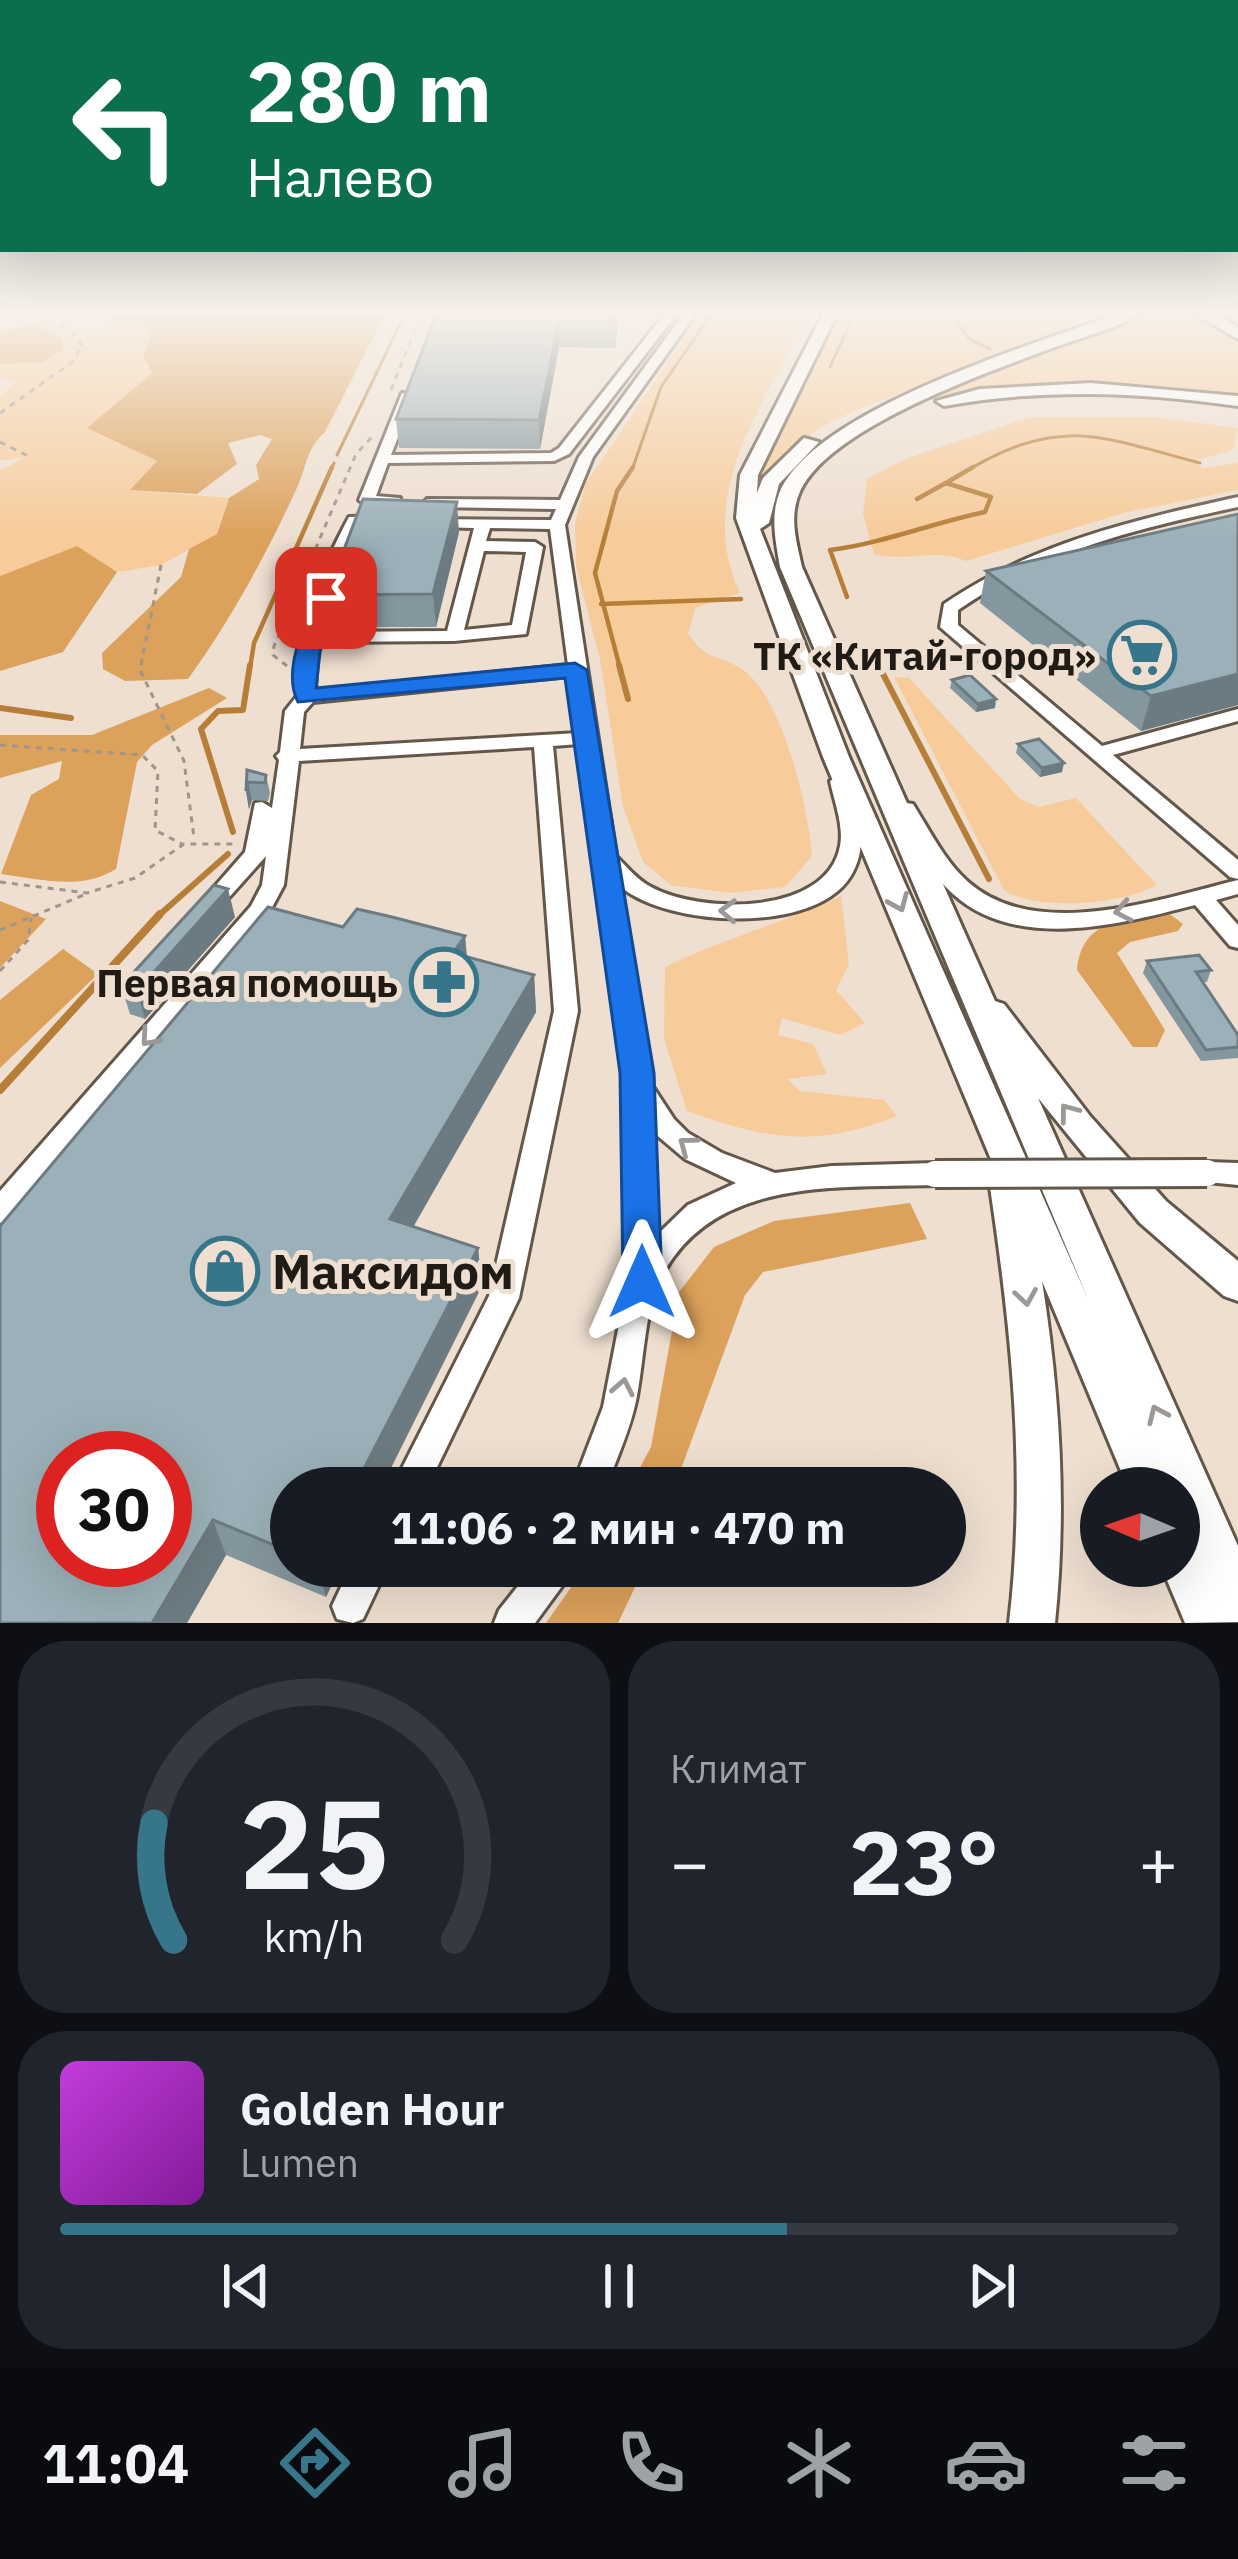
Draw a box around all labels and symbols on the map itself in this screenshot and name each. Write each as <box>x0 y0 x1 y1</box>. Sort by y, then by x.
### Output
pin <box>275 547 377 649</box>
supermarket icon: ТК «Китай-город» <box>1107 620 1177 690</box>
place label: ТК «Китай-город» <box>753 630 1096 681</box>
one-way arrow <box>885 892 909 913</box>
one-way arrow <box>1114 897 1134 923</box>
one-way arrow <box>718 898 737 924</box>
pharmacy icon: Первая помощь <box>409 947 479 1017</box>
place label: Первая помощь <box>96 957 398 1008</box>
one-way arrow <box>142 1024 164 1046</box>
one-way arrow <box>1061 1103 1082 1125</box>
one-way arrow <box>678 1138 700 1160</box>
position arrow <box>579 1219 705 1345</box>
shop icon: Максидом <box>190 1236 260 1306</box>
place label: Максидом <box>272 1240 514 1302</box>
one-way arrow <box>1012 1287 1037 1307</box>
one-way arrow <box>609 1378 635 1398</box>
one-way arrow <box>1148 1405 1172 1427</box>
speed limit sign: 30 <box>36 1431 192 1587</box>
north arrow <box>1080 1467 1200 1587</box>

